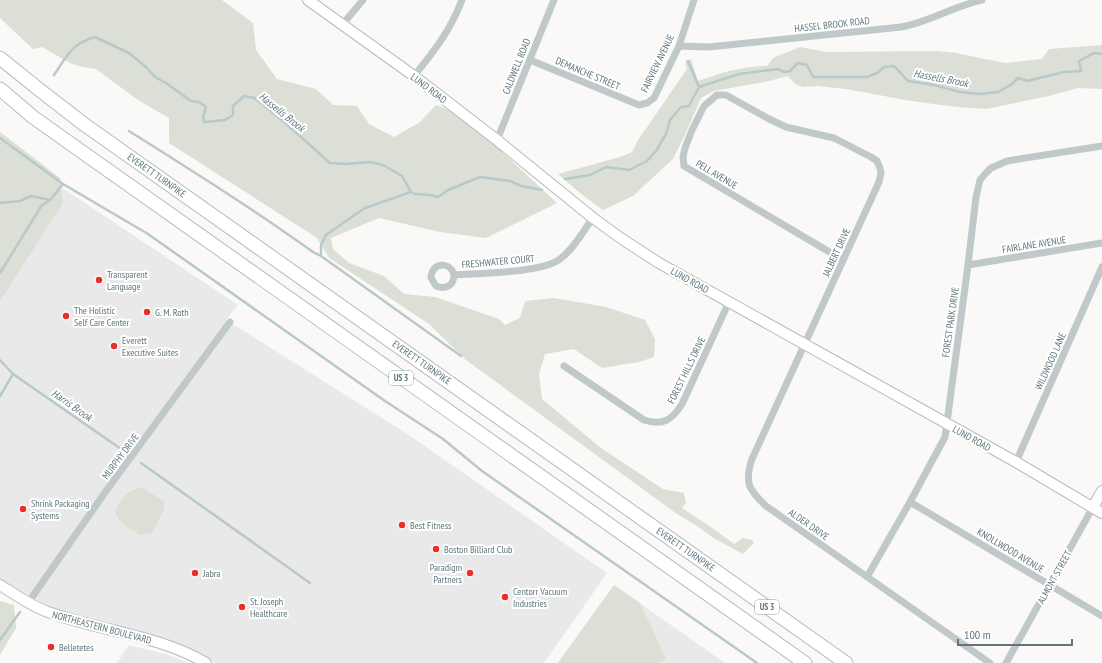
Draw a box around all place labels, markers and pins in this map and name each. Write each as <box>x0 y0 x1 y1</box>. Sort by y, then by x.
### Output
place label: Transparent Language <box>107 268 148 293</box>
marker: Transparent Language <box>94 275 104 285</box>
place label: The Holistic Self Care Center <box>74 304 129 329</box>
place label: G. M. Roth <box>155 306 189 319</box>
marker: G. M. Roth <box>142 307 152 317</box>
marker: The Holistic Self Care Center <box>61 311 71 321</box>
place label: Everett Executive Suites <box>122 334 179 359</box>
marker: Everett Executive Suites <box>109 341 119 351</box>
place label: Shrink Packaging Systems <box>31 497 90 522</box>
marker: Shrink Packaging Systems <box>18 504 28 514</box>
place label: Best Fitness <box>410 519 452 532</box>
marker: Best Fitness <box>397 520 407 530</box>
place label: Boston Billiard Club <box>444 543 512 556</box>
marker: Boston Billiard Club <box>431 544 441 554</box>
place label: Paradigm Partners <box>430 561 463 586</box>
place label: Jabra <box>202 567 221 580</box>
marker: Jabra <box>190 568 200 578</box>
marker: Paradigm Partners <box>465 568 475 578</box>
place label: Centorr Vacuum Industries <box>513 585 567 610</box>
marker: Centorr Vacuum Industries <box>500 592 510 602</box>
place label: St. Joseph Healthcare <box>250 595 287 620</box>
marker: St. Joseph Healthcare <box>237 602 247 612</box>
place label: Belletetes <box>59 641 94 654</box>
marker: Belletetes <box>46 642 56 652</box>

